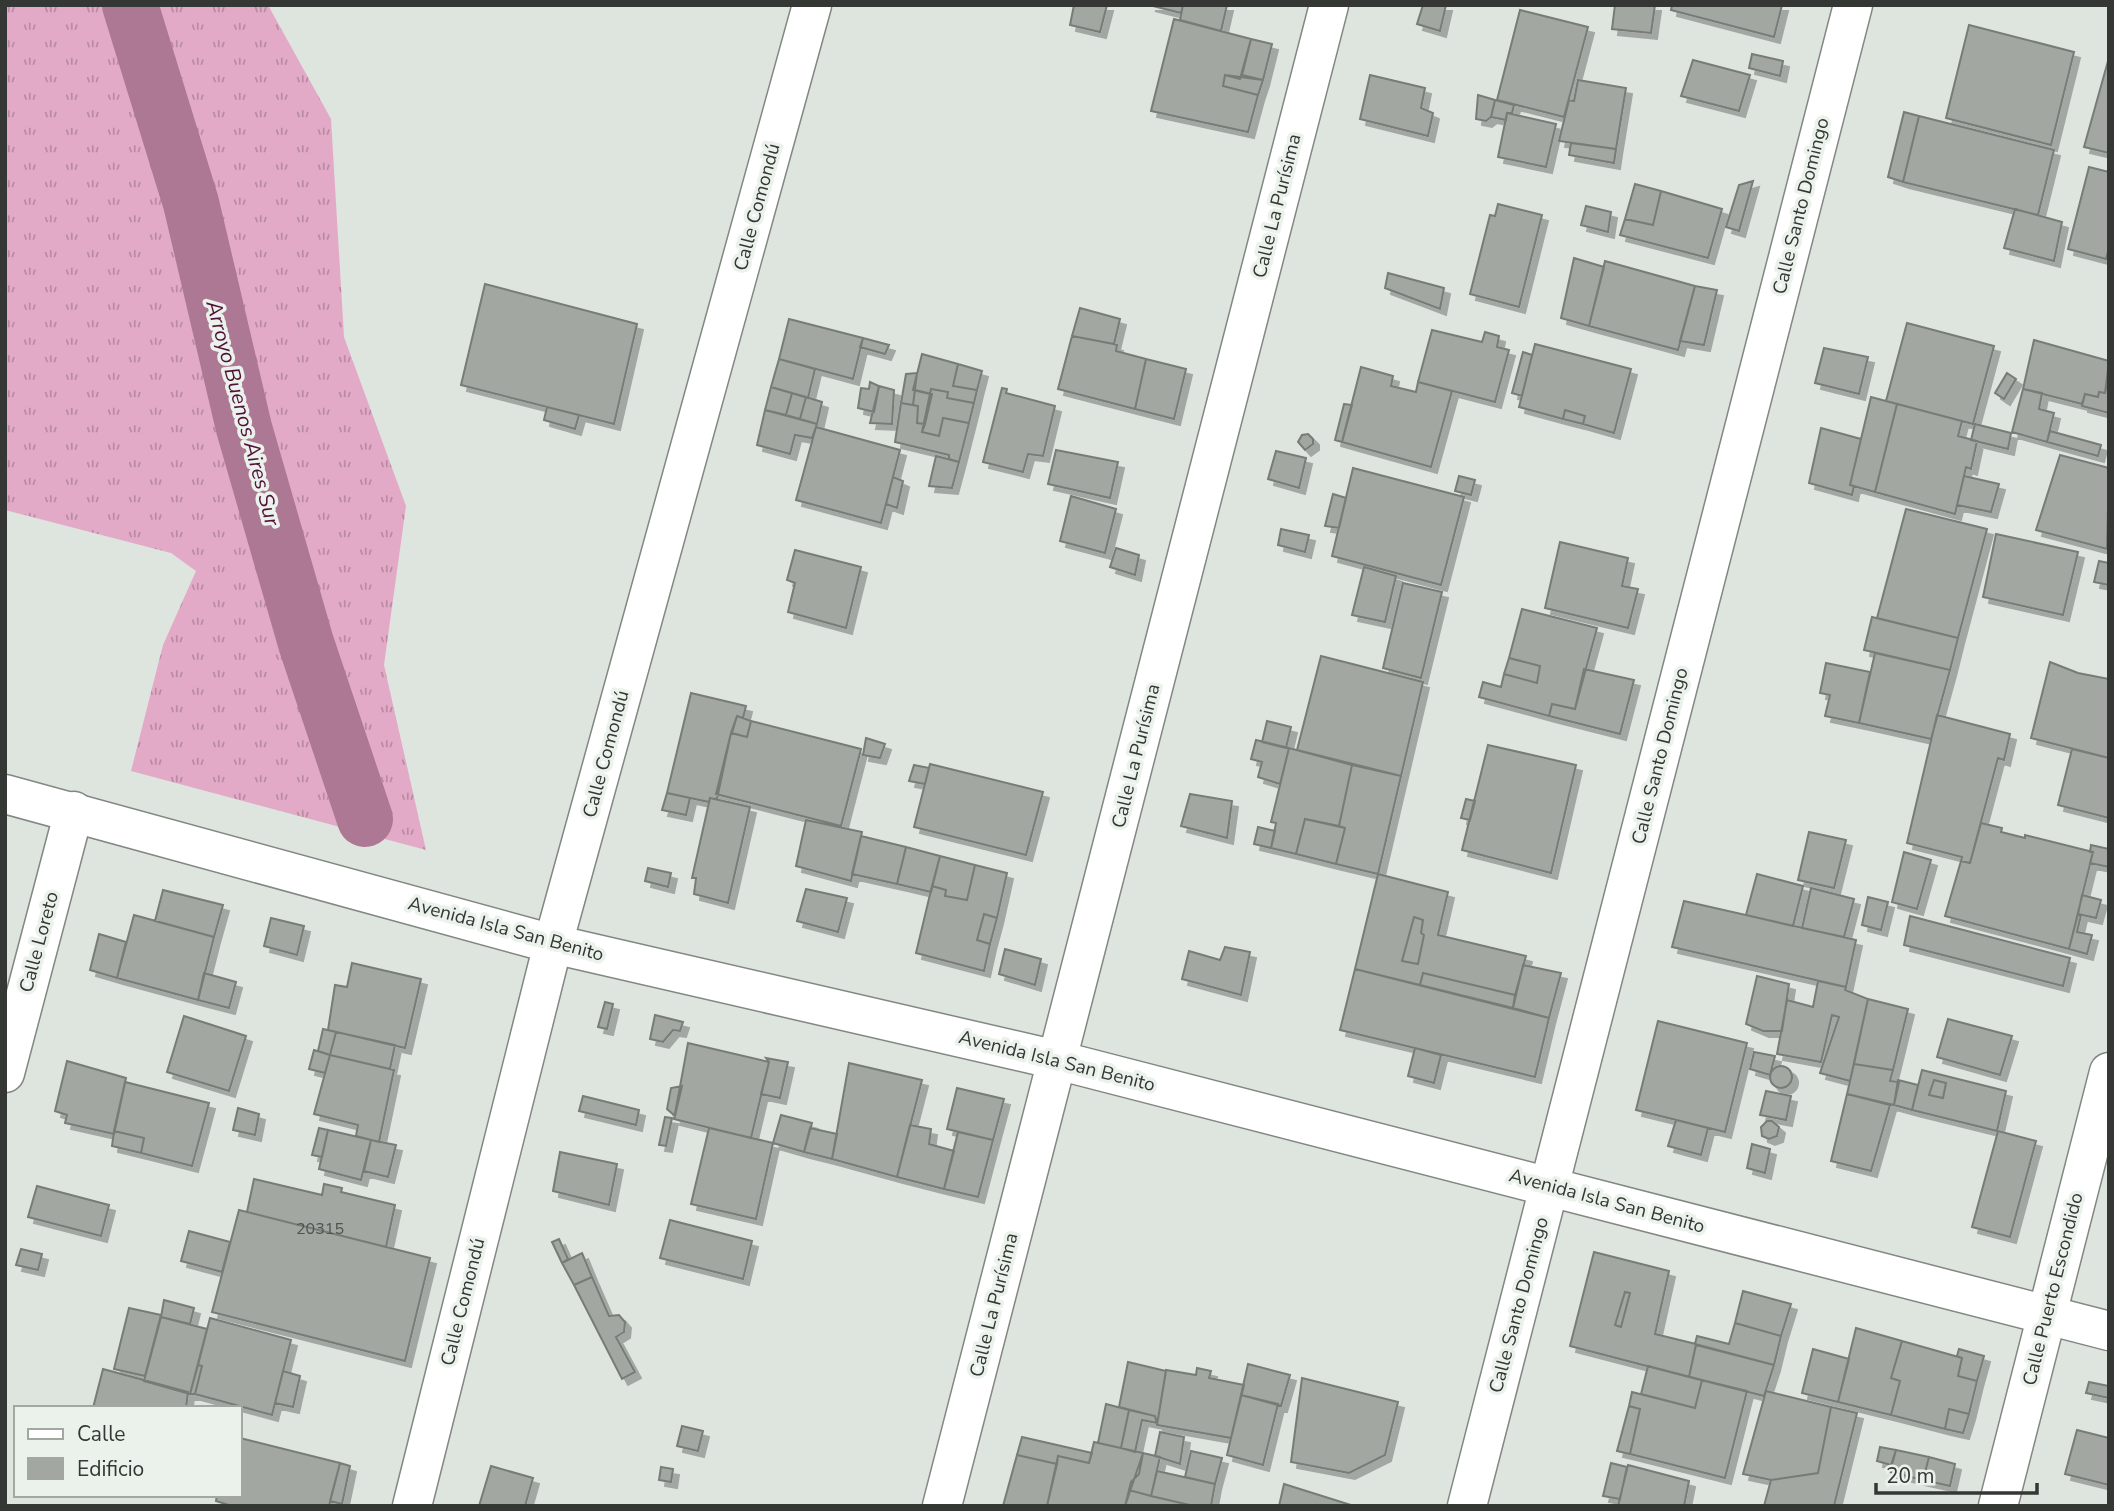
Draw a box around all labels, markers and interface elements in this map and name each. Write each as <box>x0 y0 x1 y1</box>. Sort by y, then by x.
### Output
street label: Calle Santo Domingo <box>1766 115 1836 297</box>
street label: Calle La Purísima <box>1247 131 1307 281</box>
street label: Calle Comondú <box>728 140 786 274</box>
water label: Arroyo Buenos Aires Sur <box>199 296 287 529</box>
street label: Calle Santo Domingo <box>1625 665 1695 847</box>
street label: Calle La Purísima <box>1106 681 1166 831</box>
street label: Calle Comondú <box>577 687 635 821</box>
street label: Calle Loreto <box>13 889 65 995</box>
street label: Avenida Isla San Benito <box>405 890 607 968</box>
street label: Avenida Isla San Benito <box>956 1024 1158 1098</box>
street label: Avenida Isla San Benito <box>1506 1162 1708 1240</box>
street label: Calle Puerto Escondido <box>2016 1190 2090 1388</box>
street label: Calle Santo Domingo <box>1483 1214 1555 1396</box>
house number: 20315 <box>296 1218 344 1240</box>
street label: Calle La Purísima <box>964 1230 1024 1380</box>
street label: Calle Comondú <box>435 1235 491 1369</box>
legend <box>14 1406 242 1497</box>
text: Calle <box>77 1420 125 1448</box>
scale bar <box>1876 1452 2037 1496</box>
text: Edificio <box>77 1455 144 1483</box>
text: 20 m <box>1886 1462 1935 1490</box>

